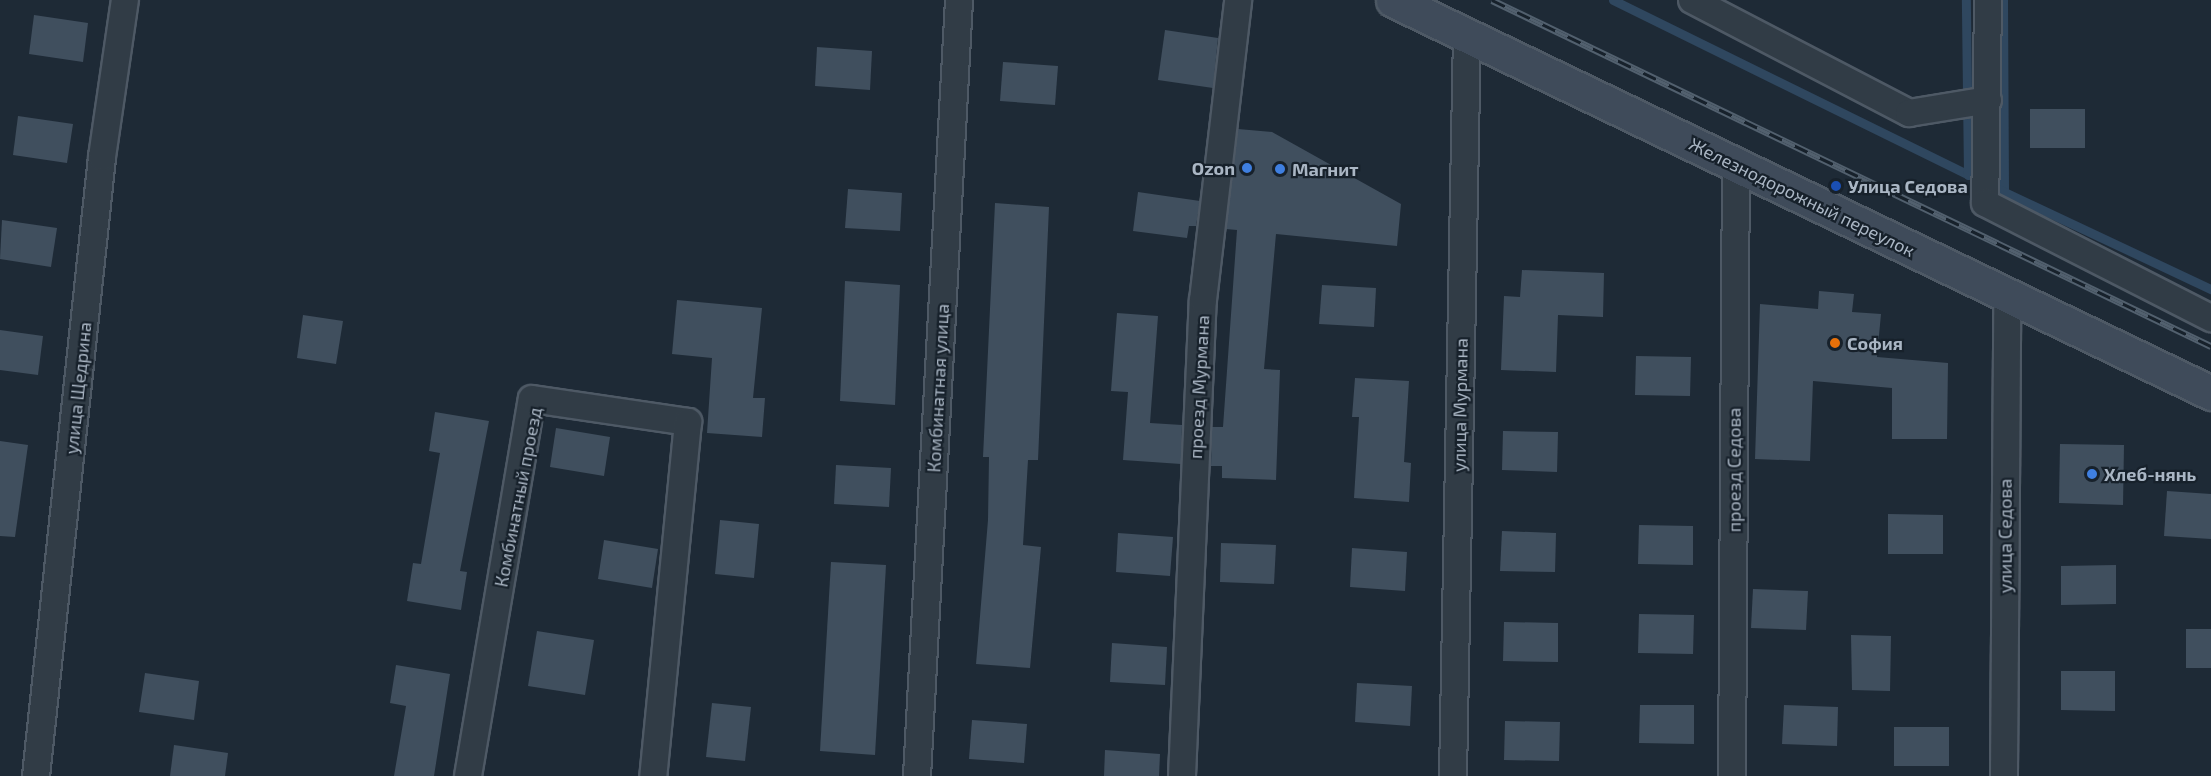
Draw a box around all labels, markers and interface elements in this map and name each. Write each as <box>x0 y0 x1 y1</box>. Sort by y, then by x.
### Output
street label: Железнодорожный переулок <box>1686 133 1918 261</box>
place label: Ozon <box>1192 157 1235 179</box>
place label: Магнит <box>1292 158 1358 180</box>
marker: Ozon <box>1240 161 1254 175</box>
marker: Магнит <box>1273 162 1287 176</box>
place label: Улица Седова <box>1848 175 1968 197</box>
marker: Улица Седова <box>1829 179 1843 193</box>
street label: Комбинатная улица <box>923 303 953 473</box>
street label: проезд Мурмана <box>1184 315 1214 459</box>
street label: улица Щедрина <box>60 321 96 455</box>
place label: София <box>1847 332 1903 354</box>
marker: София <box>1828 336 1842 350</box>
street label: улица Мурмана <box>1448 338 1472 472</box>
street label: Комбинатный проезд <box>490 405 546 589</box>
street label: проезд Седова <box>1723 408 1745 532</box>
place label: Хлеб-нянь <box>2104 463 2196 485</box>
marker: Хлеб-нянь <box>2085 467 2099 481</box>
street label: улица Седова <box>1994 479 2016 593</box>

